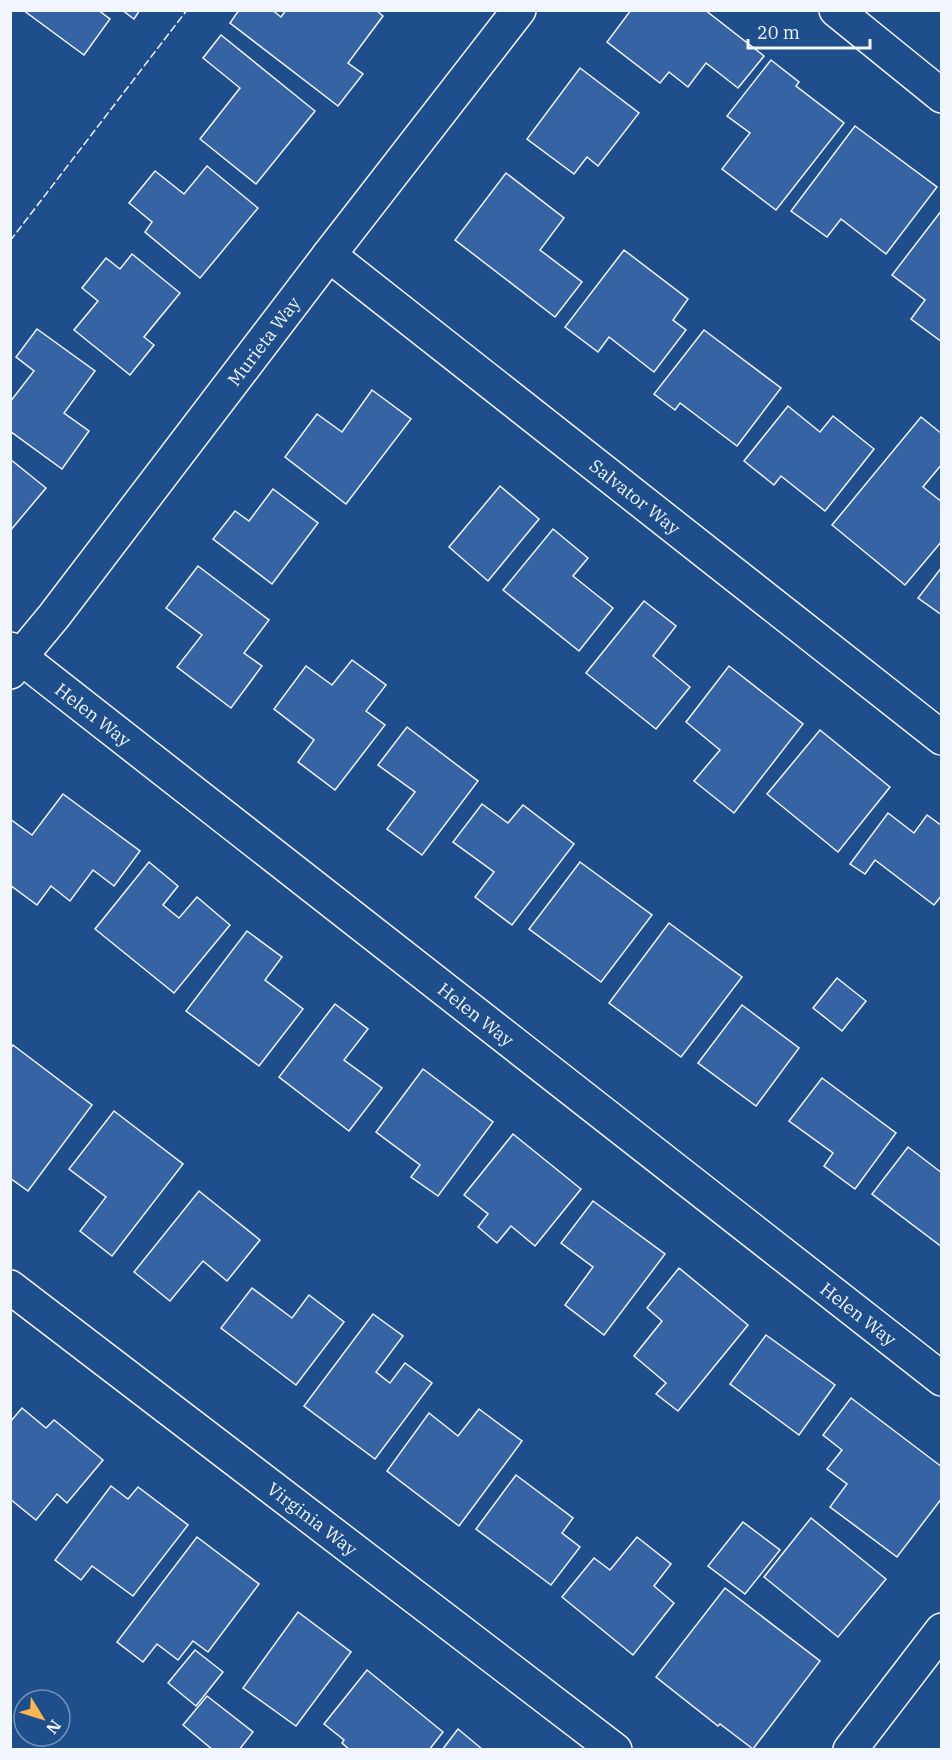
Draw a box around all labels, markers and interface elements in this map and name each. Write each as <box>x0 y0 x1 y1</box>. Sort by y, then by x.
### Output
scale bar <box>748 12 870 50</box>
text: 20 m <box>757 21 800 44</box>
street label: Murieta Way <box>222 291 305 390</box>
street label: Salvator Way <box>585 454 686 539</box>
street label: Helen Way <box>51 677 136 751</box>
street label: Helen Way <box>433 977 519 1051</box>
street label: Helen Way <box>816 1277 902 1351</box>
street label: Virginia Way <box>263 1477 363 1561</box>
north arrow <box>12 1688 72 1748</box>
text: N <box>42 1716 66 1738</box>

